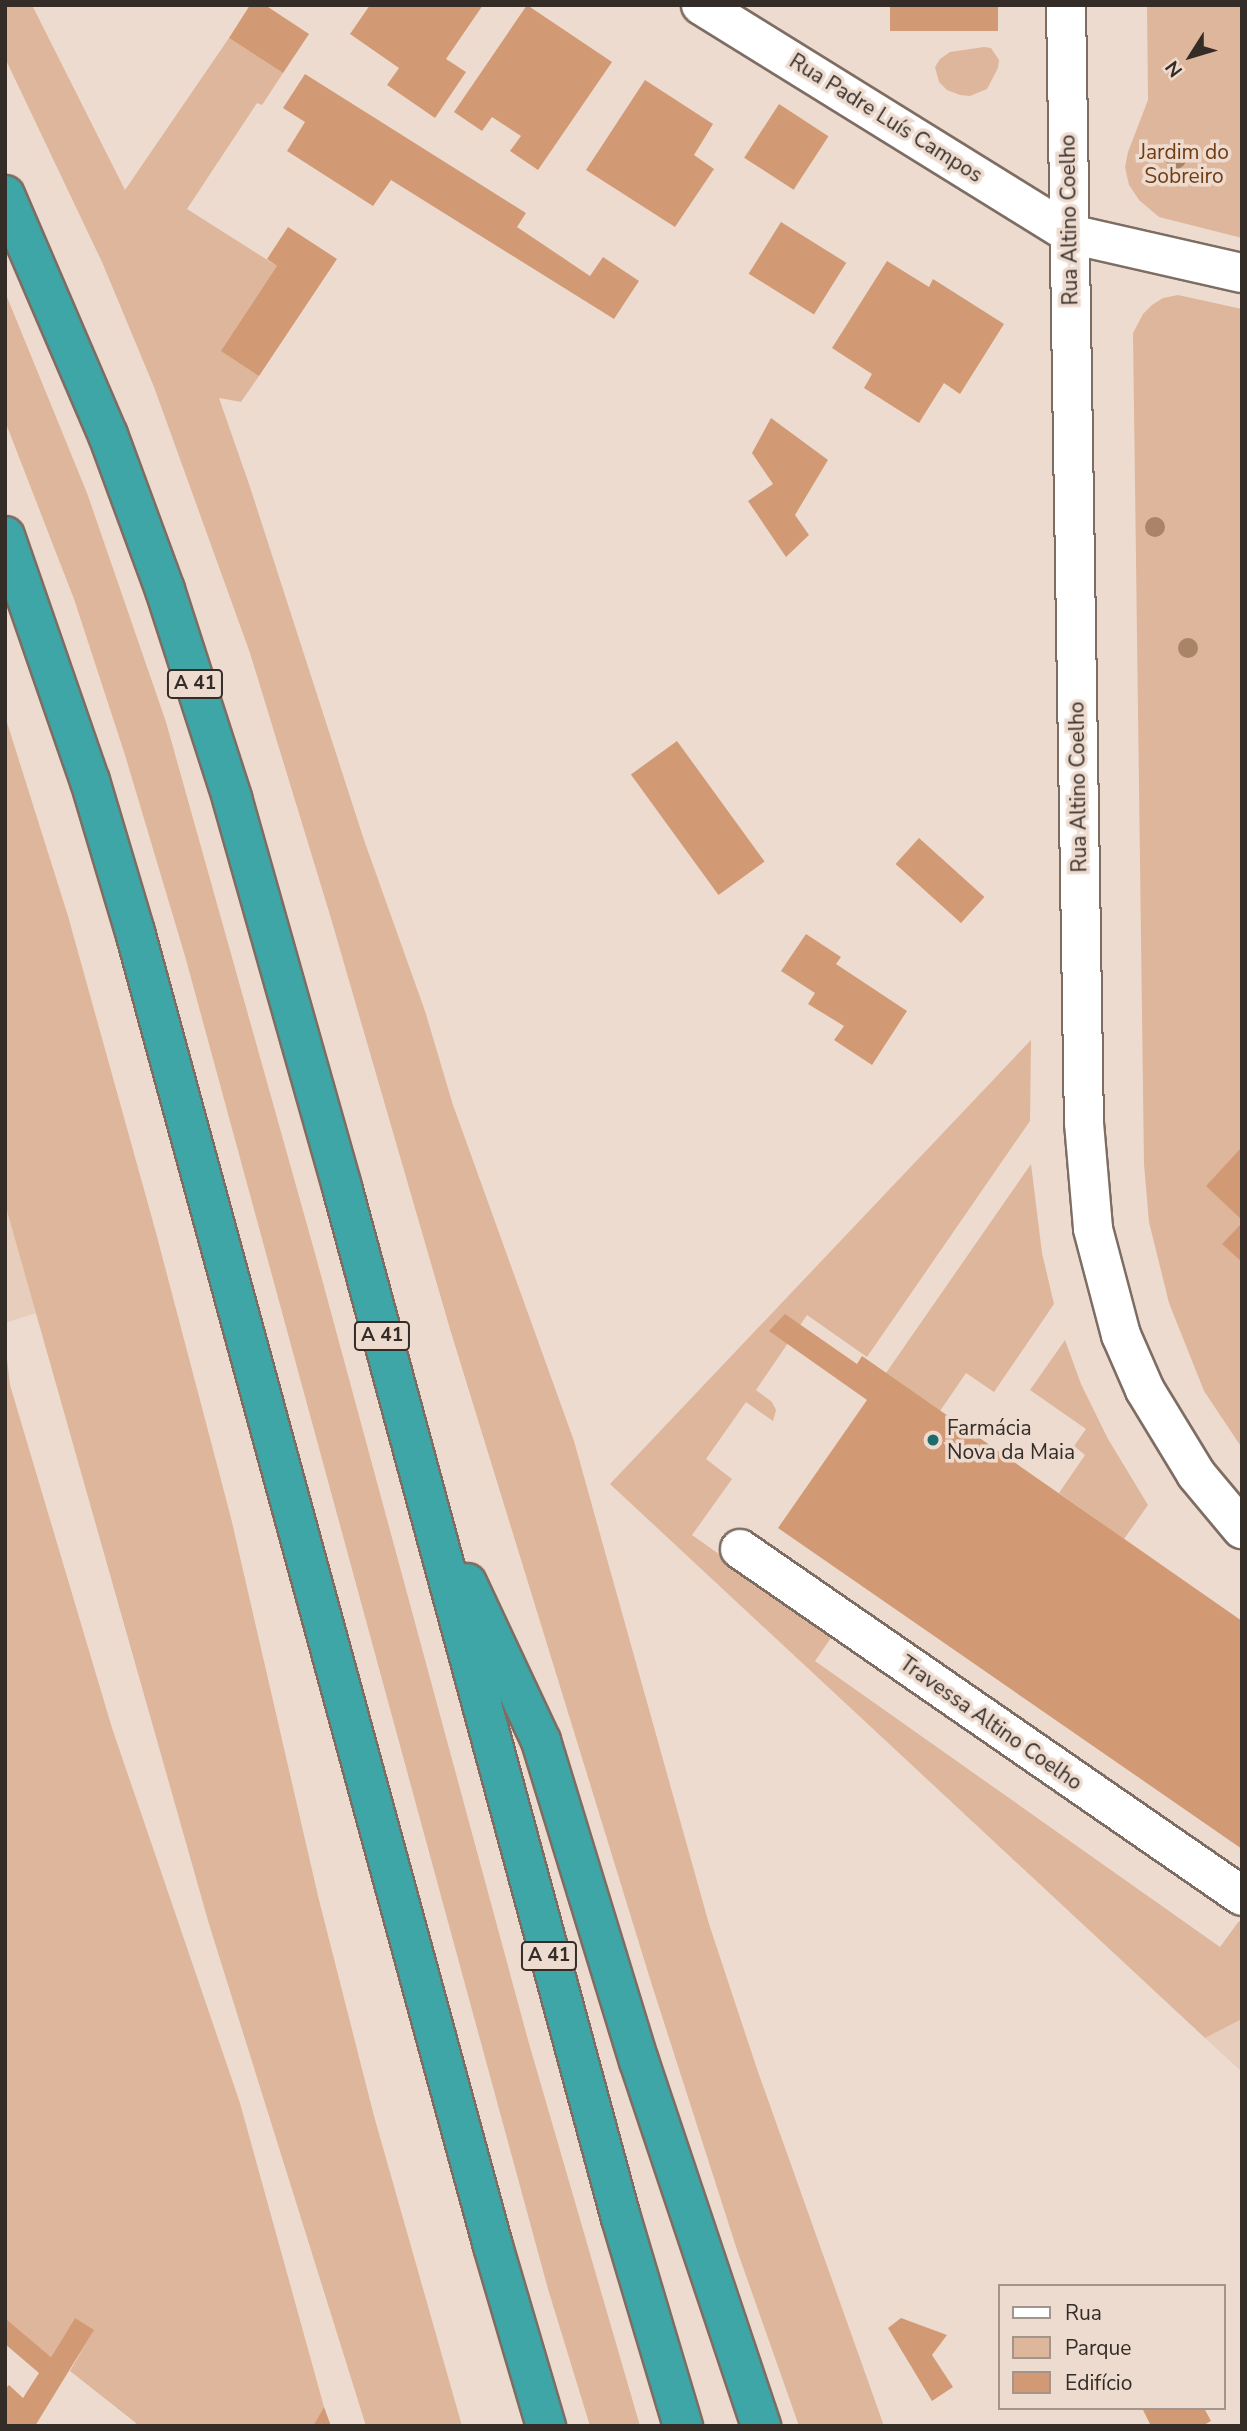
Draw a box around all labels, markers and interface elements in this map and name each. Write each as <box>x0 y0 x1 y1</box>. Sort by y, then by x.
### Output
north arrow <box>1156 21 1226 91</box>
street label: Rua Padre Luís Campos <box>785 48 987 188</box>
text: N <box>1160 55 1189 82</box>
street label: Rua Altino Coelho <box>1055 134 1083 306</box>
park label: Jardim do Sobreiro <box>1139 139 1229 189</box>
road number: A 41 <box>165 668 225 699</box>
street label: Rua Altino Coelho <box>1064 701 1092 873</box>
road number: A 41 <box>352 1320 412 1352</box>
place label: Farmácia Nova da Maia <box>947 1415 1075 1465</box>
marker: Farmácia Nova da Maia <box>925 1432 941 1448</box>
street label: Travessa Altino Coelho <box>895 1651 1087 1795</box>
road number: A 41 <box>519 1940 579 1972</box>
legend <box>998 2284 1226 2410</box>
text: Rua <box>1065 2299 1102 2327</box>
text: Parque <box>1065 2334 1132 2362</box>
text: Edifício <box>1065 2369 1132 2397</box>

